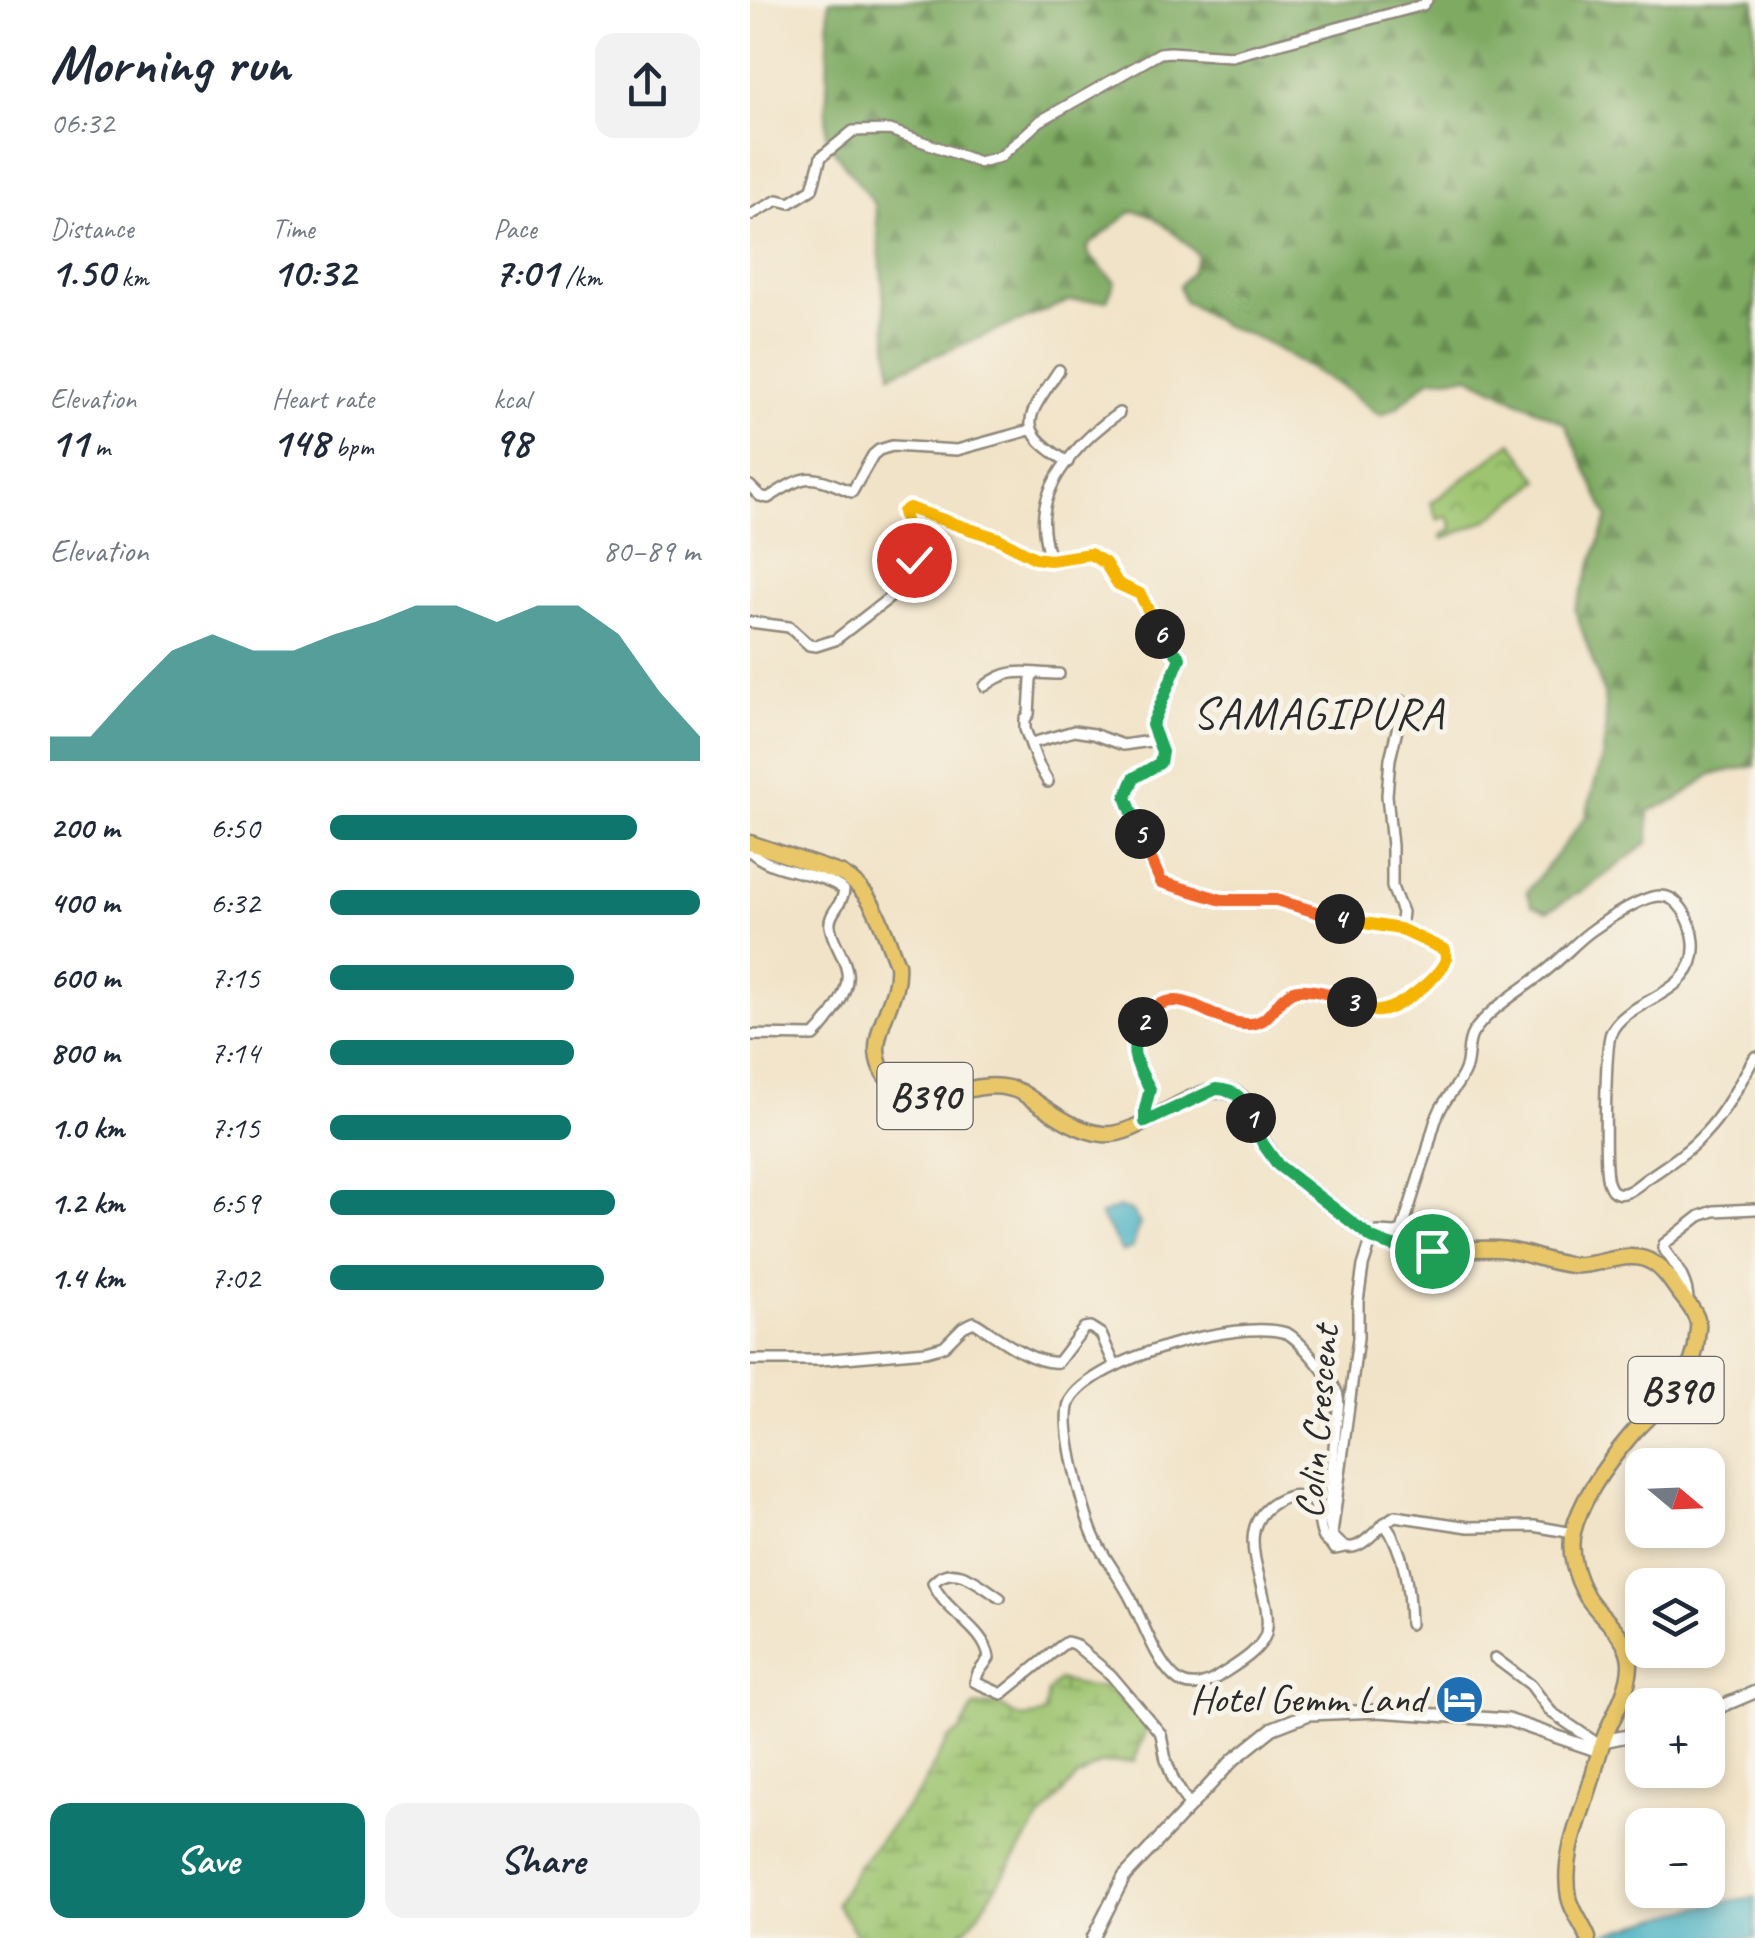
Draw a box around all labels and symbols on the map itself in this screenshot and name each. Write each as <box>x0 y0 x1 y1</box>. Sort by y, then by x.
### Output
pin <box>872 518 957 603</box>
pin: 6 <box>1135 609 1185 659</box>
district label: SAMAGIPURA <box>1193 685 1445 742</box>
pin: 5 <box>1115 809 1165 859</box>
pin: 4 <box>1315 894 1365 944</box>
pin: 3 <box>1327 977 1377 1027</box>
pin: 2 <box>1118 997 1168 1047</box>
road number: B390 <box>878 1063 972 1129</box>
pin: 1 <box>1226 1093 1276 1143</box>
pin <box>1390 1209 1475 1294</box>
street label: Colin Crescent <box>1284 1320 1351 1521</box>
road number: B390 <box>1628 1357 1724 1423</box>
north arrow <box>1625 1448 1725 1548</box>
hotel icon: Hotel Gemm Land <box>1434 1673 1486 1725</box>
place label: Hotel Gemm Land <box>1190 1674 1430 1724</box>

